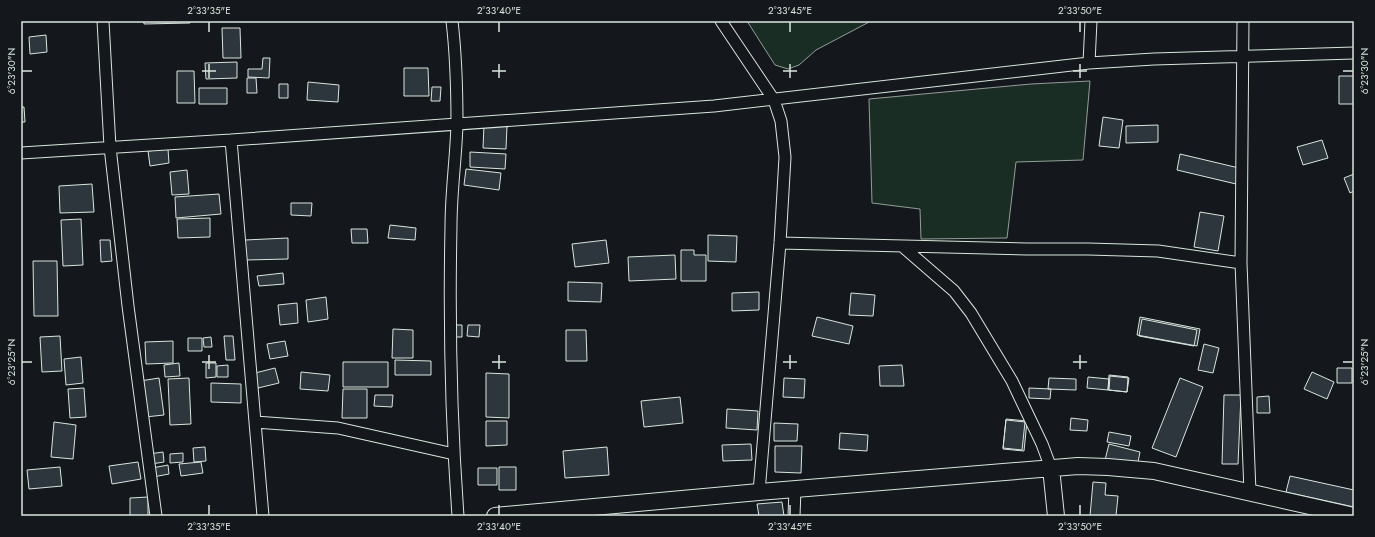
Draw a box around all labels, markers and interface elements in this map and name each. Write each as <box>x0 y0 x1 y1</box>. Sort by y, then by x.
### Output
text: 2°33'35"E <box>187 3 231 18</box>
text: 2°33'40"E <box>477 3 521 18</box>
text: 2°33'45"E <box>768 3 812 18</box>
text: 2°33'50"E <box>1058 3 1102 18</box>
text: 6°23'30"N <box>4 48 19 94</box>
text: 6°23'30"N <box>1357 48 1372 94</box>
text: 6°23'25"N <box>4 339 19 385</box>
text: 6°23'25"N <box>1357 339 1372 385</box>
text: 2°33'35"E <box>187 519 231 534</box>
text: 2°33'40"E <box>477 519 521 534</box>
text: 2°33'45"E <box>768 519 812 534</box>
text: 2°33'50"E <box>1058 519 1102 534</box>

